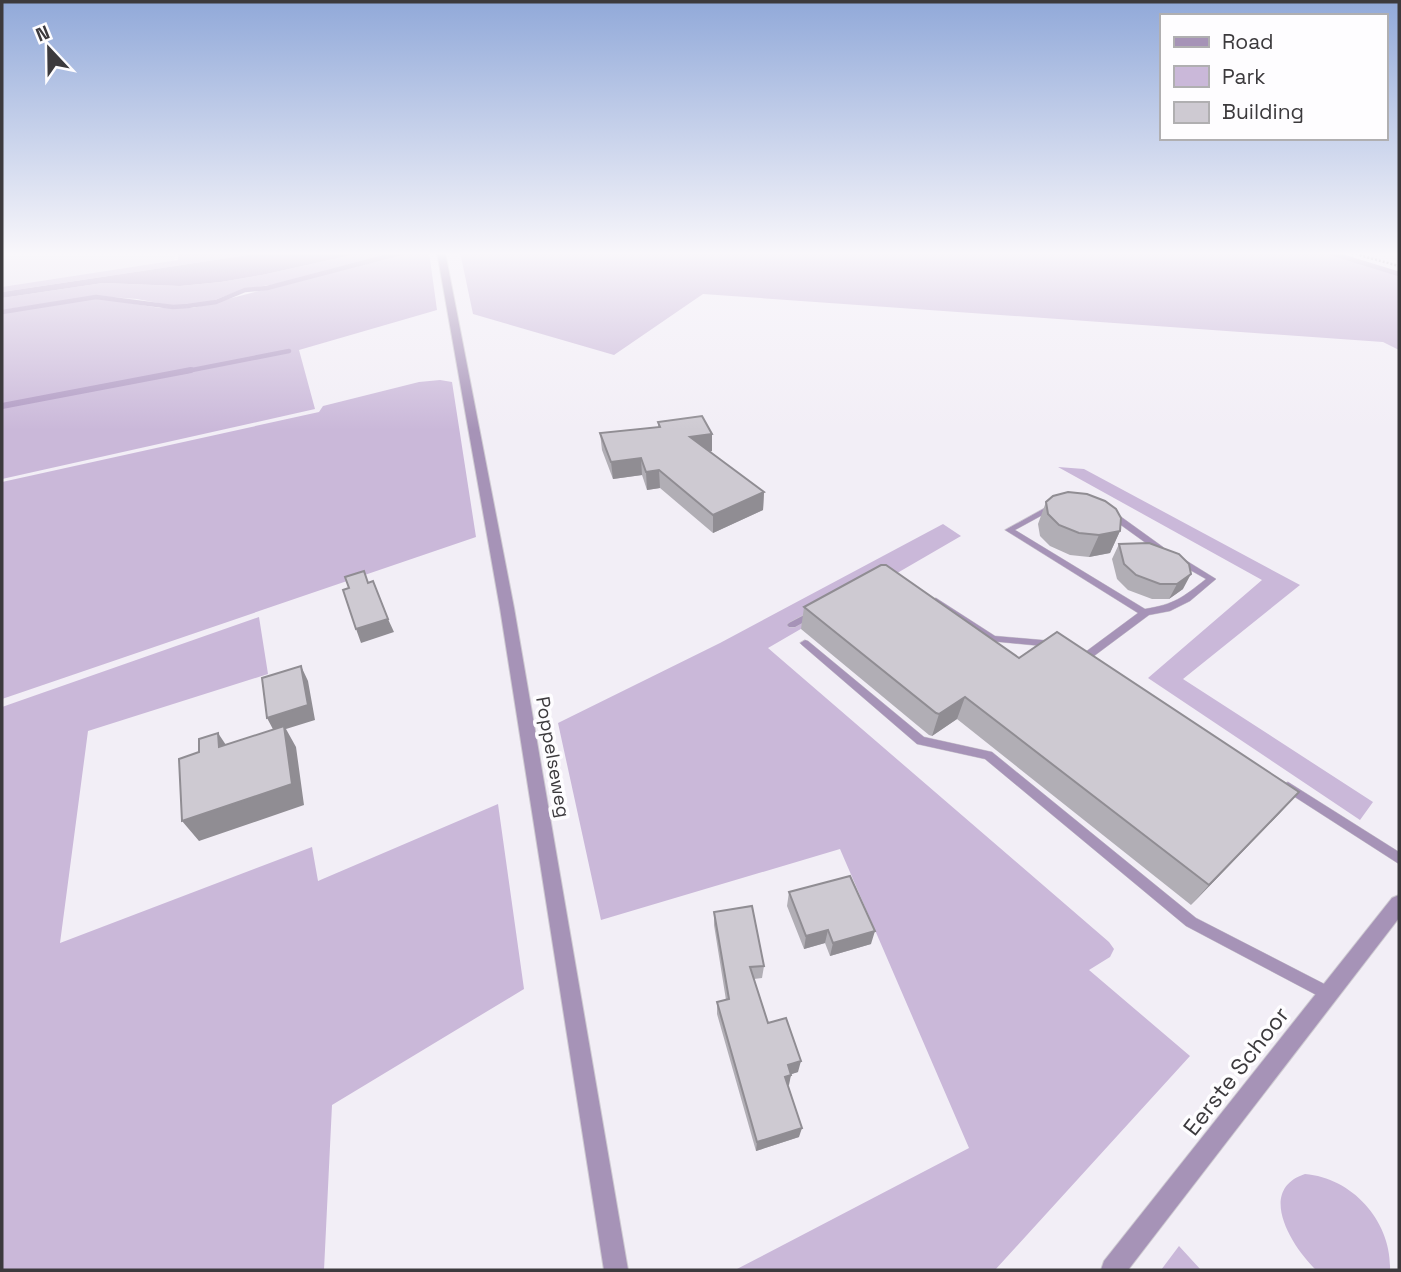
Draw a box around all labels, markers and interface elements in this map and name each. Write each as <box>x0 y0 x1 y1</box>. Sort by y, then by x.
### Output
north arrow <box>14 14 84 84</box>
legend <box>1160 14 1387 140</box>
text: N <box>32 20 53 48</box>
text: Road <box>1222 28 1274 55</box>
text: Park <box>1222 63 1266 90</box>
text: Building <box>1222 98 1304 125</box>
street label: Poppelseweg <box>530 694 576 820</box>
street label: Eerste Schoor <box>1176 1000 1296 1142</box>

